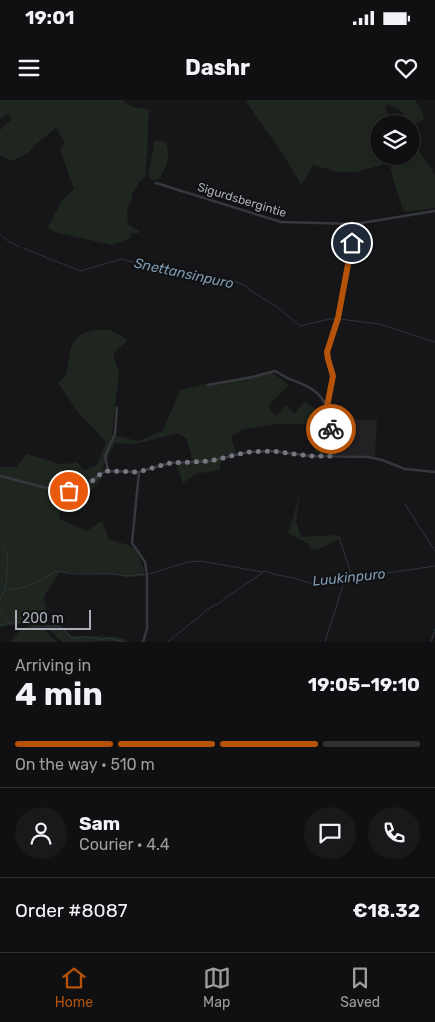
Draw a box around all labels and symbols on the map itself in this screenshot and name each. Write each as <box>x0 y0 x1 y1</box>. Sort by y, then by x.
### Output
street label: Sigurdsbergintie <box>196 180 288 220</box>
pin <box>331 222 373 264</box>
water label: Snettansinpuro <box>133 255 235 292</box>
courier <box>306 404 356 454</box>
pin <box>48 470 90 512</box>
water label: Luukinpuro <box>312 565 386 590</box>
scale bar <box>15 607 91 630</box>

